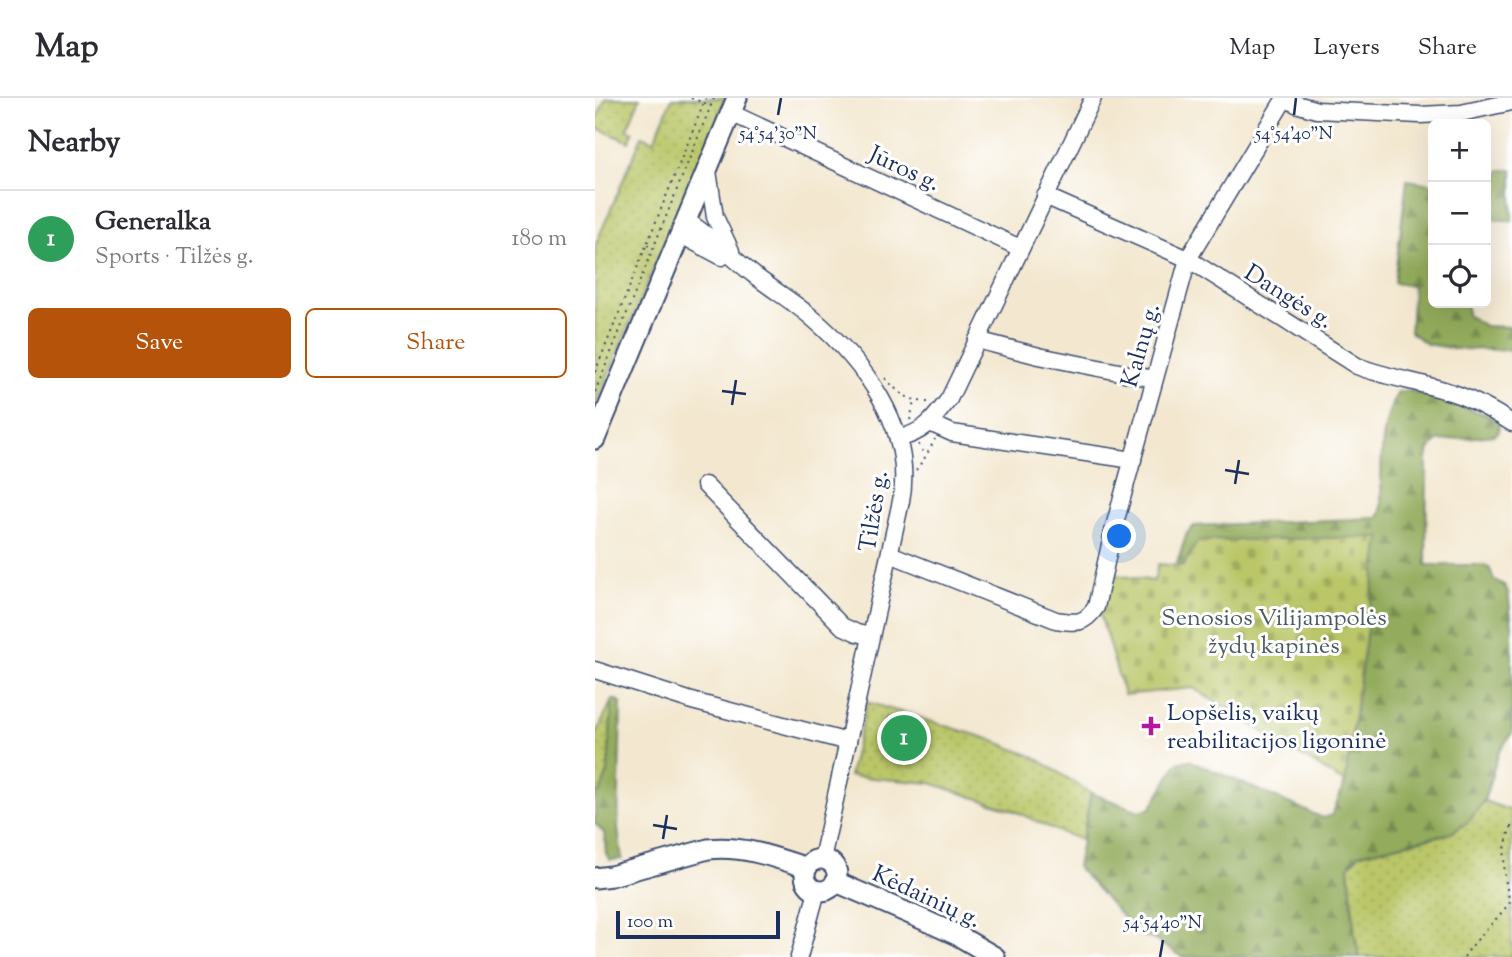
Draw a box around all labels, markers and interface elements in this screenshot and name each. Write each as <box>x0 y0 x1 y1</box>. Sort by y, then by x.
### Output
text: Map <box>35 24 99 72</box>
text: Map <box>1229 31 1275 65</box>
text: Layers <box>1313 31 1380 65</box>
text: Share <box>1418 31 1477 65</box>
map controls <box>1428 119 1491 308</box>
button: + <box>1428 119 1491 182</box>
text: Nearby <box>28 122 120 165</box>
text: 54°54'30"N <box>738 122 817 148</box>
text: 54°54'40"N <box>1254 122 1333 148</box>
street label: Jūros g. <box>861 138 945 201</box>
button: − <box>1428 182 1491 245</box>
text: Generalka <box>95 204 211 241</box>
text: 1 <box>47 223 55 256</box>
text: 180 m <box>512 223 567 256</box>
text: Sports · Tilžės g. <box>95 241 254 274</box>
button: locate <box>1428 245 1491 308</box>
street label: Dangės g. <box>1237 257 1339 338</box>
street label: Kalnų g. <box>1114 300 1170 391</box>
button: Save <box>28 308 291 378</box>
button: Share <box>305 308 567 378</box>
street label: Tilžės g. <box>852 468 898 554</box>
your location <box>1102 519 1136 553</box>
park label: Senosios Vilijampolės žydų kapinės <box>1161 602 1387 664</box>
place label: Lopšelis, vaikų reabilitacijos ligoninė <box>1167 697 1386 759</box>
pin: 1 <box>881 712 927 764</box>
marker: Lopšelis, vaikų reabilitacijos ligoninė <box>1141 716 1161 736</box>
street label: Kėdainių g. <box>866 858 986 938</box>
scale bar <box>616 908 781 940</box>
text: 100 m <box>627 909 673 936</box>
text: 54°54'40"N <box>1123 911 1202 937</box>

